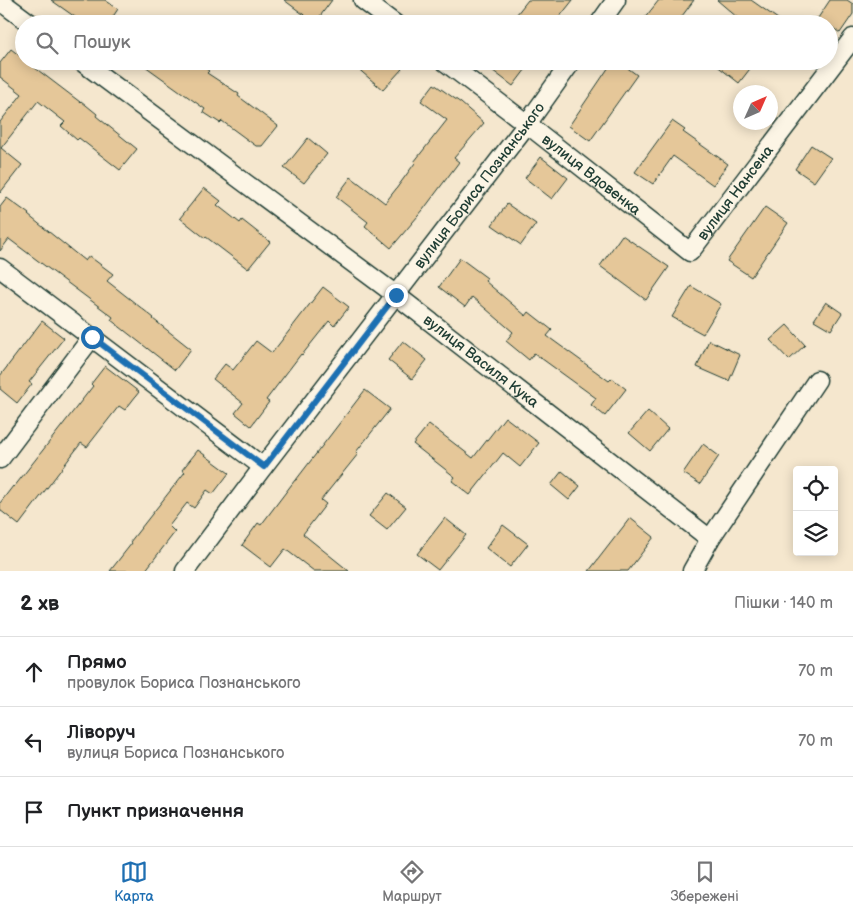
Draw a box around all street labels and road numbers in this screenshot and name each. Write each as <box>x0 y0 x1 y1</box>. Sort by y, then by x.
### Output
street label: вулиця Бориса Познанського <box>410 99 549 273</box>
street label: вулиця Вдовенка <box>538 130 644 220</box>
street label: вулиця Нансена <box>693 142 778 244</box>
street label: вулиця Василя Кука <box>419 311 542 412</box>

